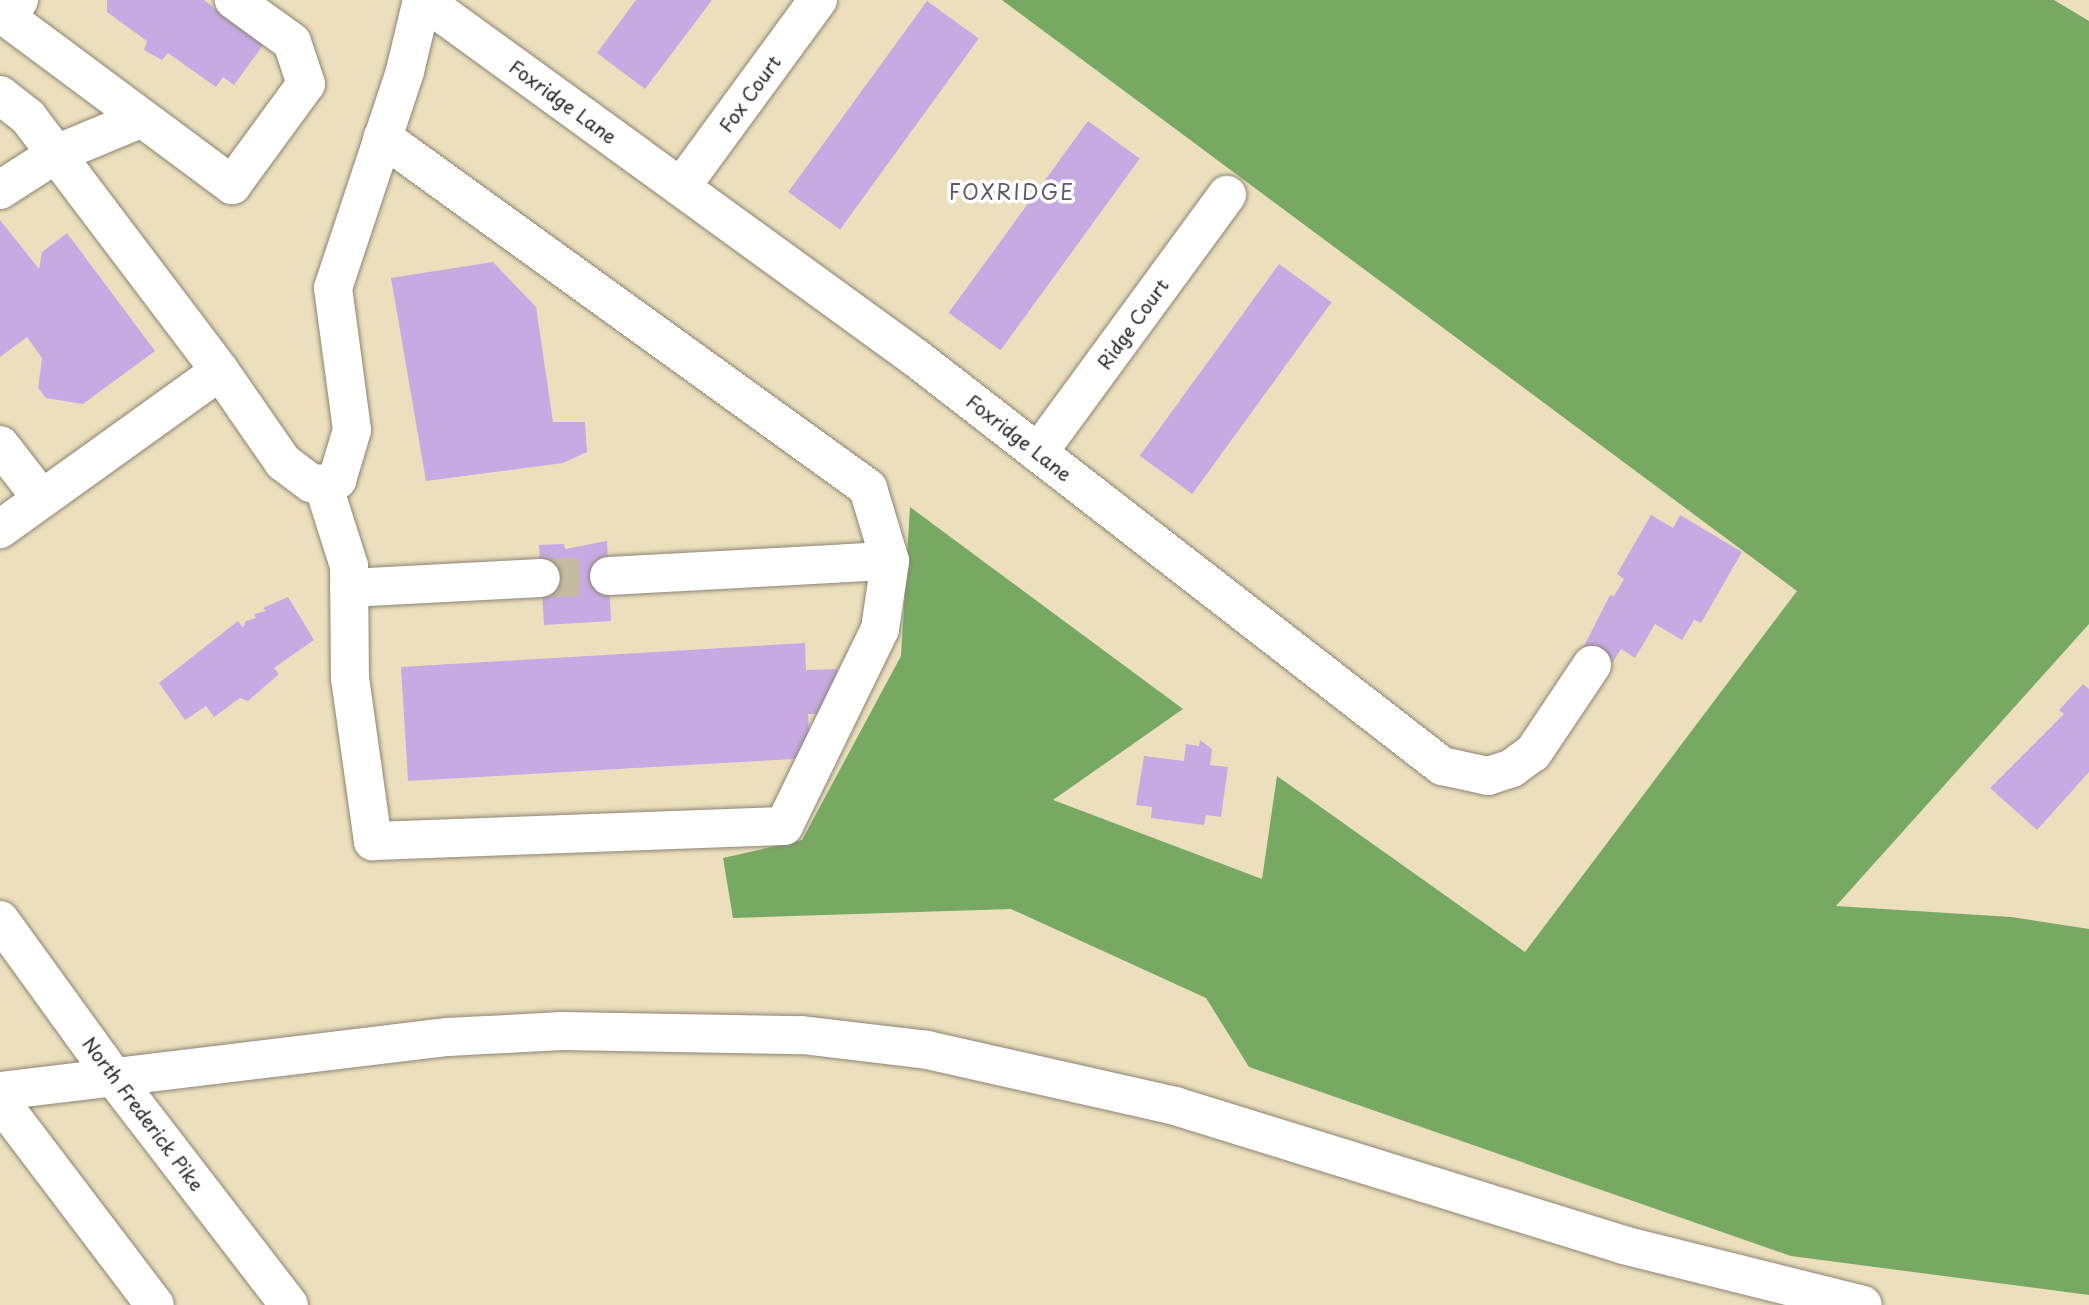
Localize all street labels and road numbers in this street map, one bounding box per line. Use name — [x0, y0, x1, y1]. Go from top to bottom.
street label: Fox Court — [714, 51, 786, 137]
street label: Foxridge Lane — [505, 55, 621, 149]
street label: Ridge Court — [1092, 273, 1174, 375]
street label: Foxridge Lane — [962, 390, 1076, 486]
street label: North Frederick Pike — [78, 1033, 208, 1195]

